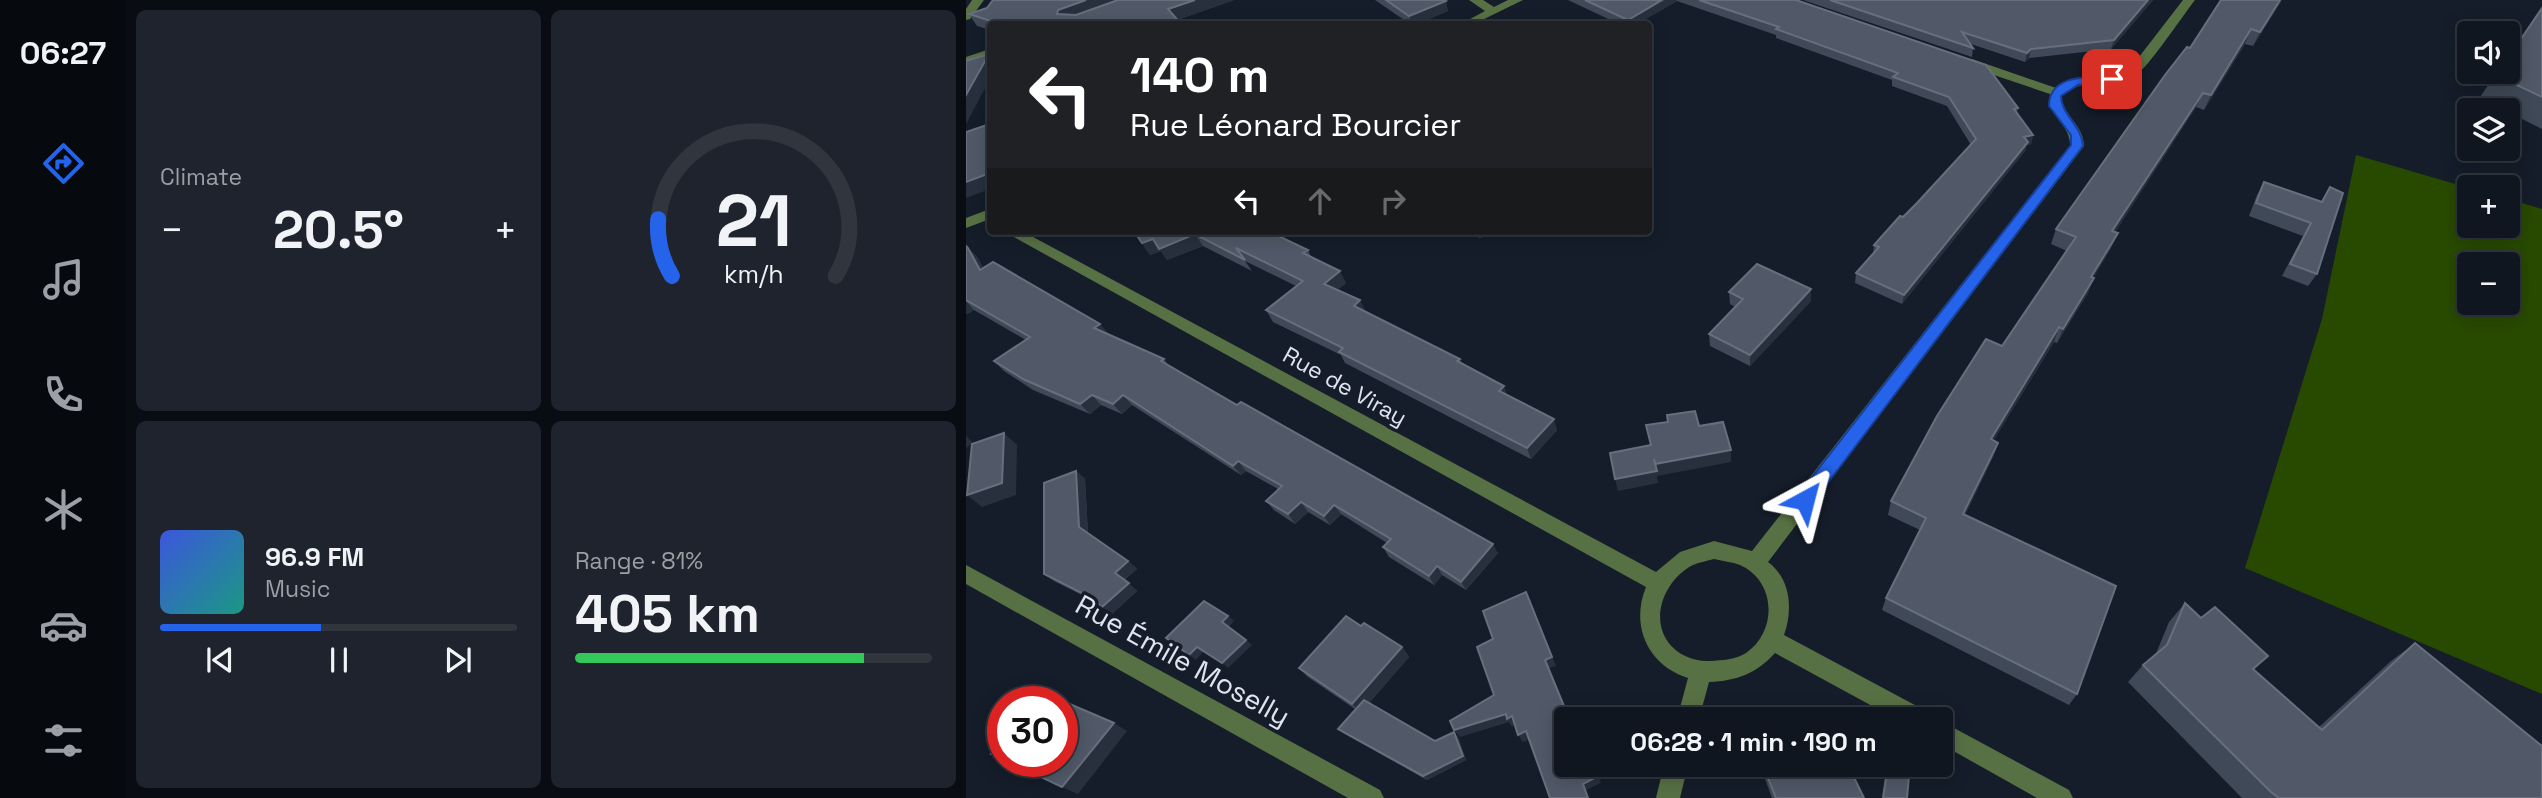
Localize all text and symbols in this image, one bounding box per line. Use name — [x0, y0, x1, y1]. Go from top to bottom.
map controls — [2457, 21, 2520, 315]
button: sound — [2457, 21, 2520, 84]
text: 06:27 — [20, 33, 106, 73]
text: 140 m — [1130, 44, 1269, 106]
icon: left — [1015, 49, 1106, 140]
pin — [2082, 49, 2142, 109]
icon: arrive — [2093, 60, 2131, 98]
button: layers — [2457, 98, 2520, 161]
text: Rue Léonard Bourcier — [1130, 105, 1461, 145]
icon: directions — [39, 139, 88, 188]
text: Climate — [160, 162, 242, 192]
text: 21 — [715, 175, 792, 268]
button: + — [2457, 175, 2520, 238]
icon: left — [1228, 182, 1266, 220]
icon: ahead — [1301, 182, 1339, 220]
icon: right — [1374, 182, 1412, 220]
text: 20.5° — [273, 197, 404, 263]
text: − — [160, 206, 184, 254]
text: + — [493, 206, 517, 254]
button: − — [2457, 252, 2520, 315]
icon: music — [39, 255, 88, 304]
text: km/h — [724, 258, 783, 290]
street label: Rue de Viray — [1278, 340, 1412, 432]
icon: phone — [39, 370, 88, 419]
position arrow — [1768, 463, 1842, 537]
icon: climate — [39, 485, 88, 534]
text: 96.9 FM — [265, 540, 364, 574]
text: Range · 81% — [575, 546, 703, 576]
text: Music — [265, 574, 330, 604]
text: 405 km — [575, 581, 760, 647]
street label: Rue Émile Moselly — [1069, 586, 1297, 734]
icon: car — [39, 601, 88, 650]
icon: previous — [201, 641, 239, 679]
icon: pause — [320, 641, 358, 679]
icon: next — [439, 641, 477, 679]
speed limit sign: 30 — [987, 686, 1078, 777]
icon: filters — [39, 716, 88, 765]
text: 06:28 · 1 min · 190 m — [1630, 725, 1877, 759]

